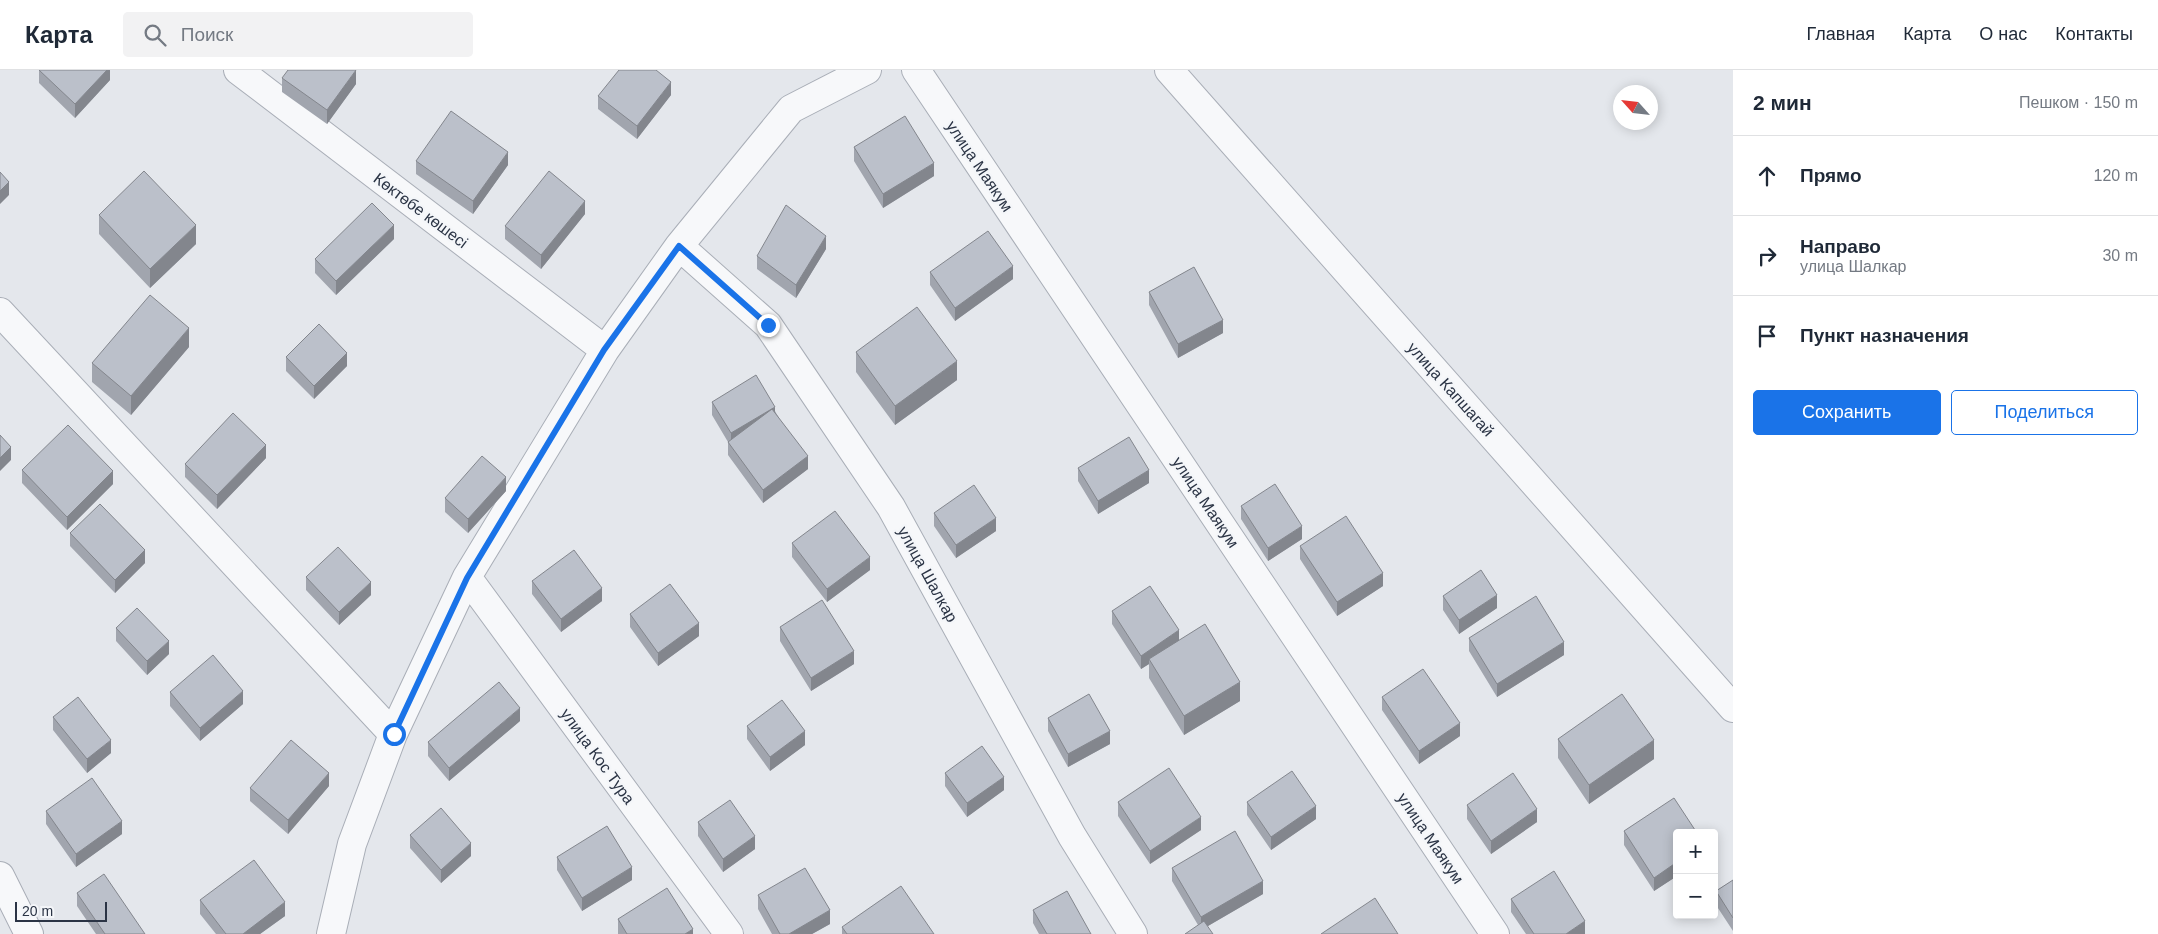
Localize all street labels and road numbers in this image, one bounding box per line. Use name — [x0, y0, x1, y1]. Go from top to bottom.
street label: улица Маякум — [943, 118, 1016, 215]
street label: Көктөбе көшесі — [370, 170, 471, 251]
street label: улица Капшагай — [1404, 339, 1497, 440]
street label: улица Маякум — [1169, 454, 1242, 551]
street label: улица Шалкар — [894, 524, 961, 625]
street label: улица Кос Тура — [557, 705, 638, 807]
street label: улица Маякум — [1394, 790, 1467, 887]

